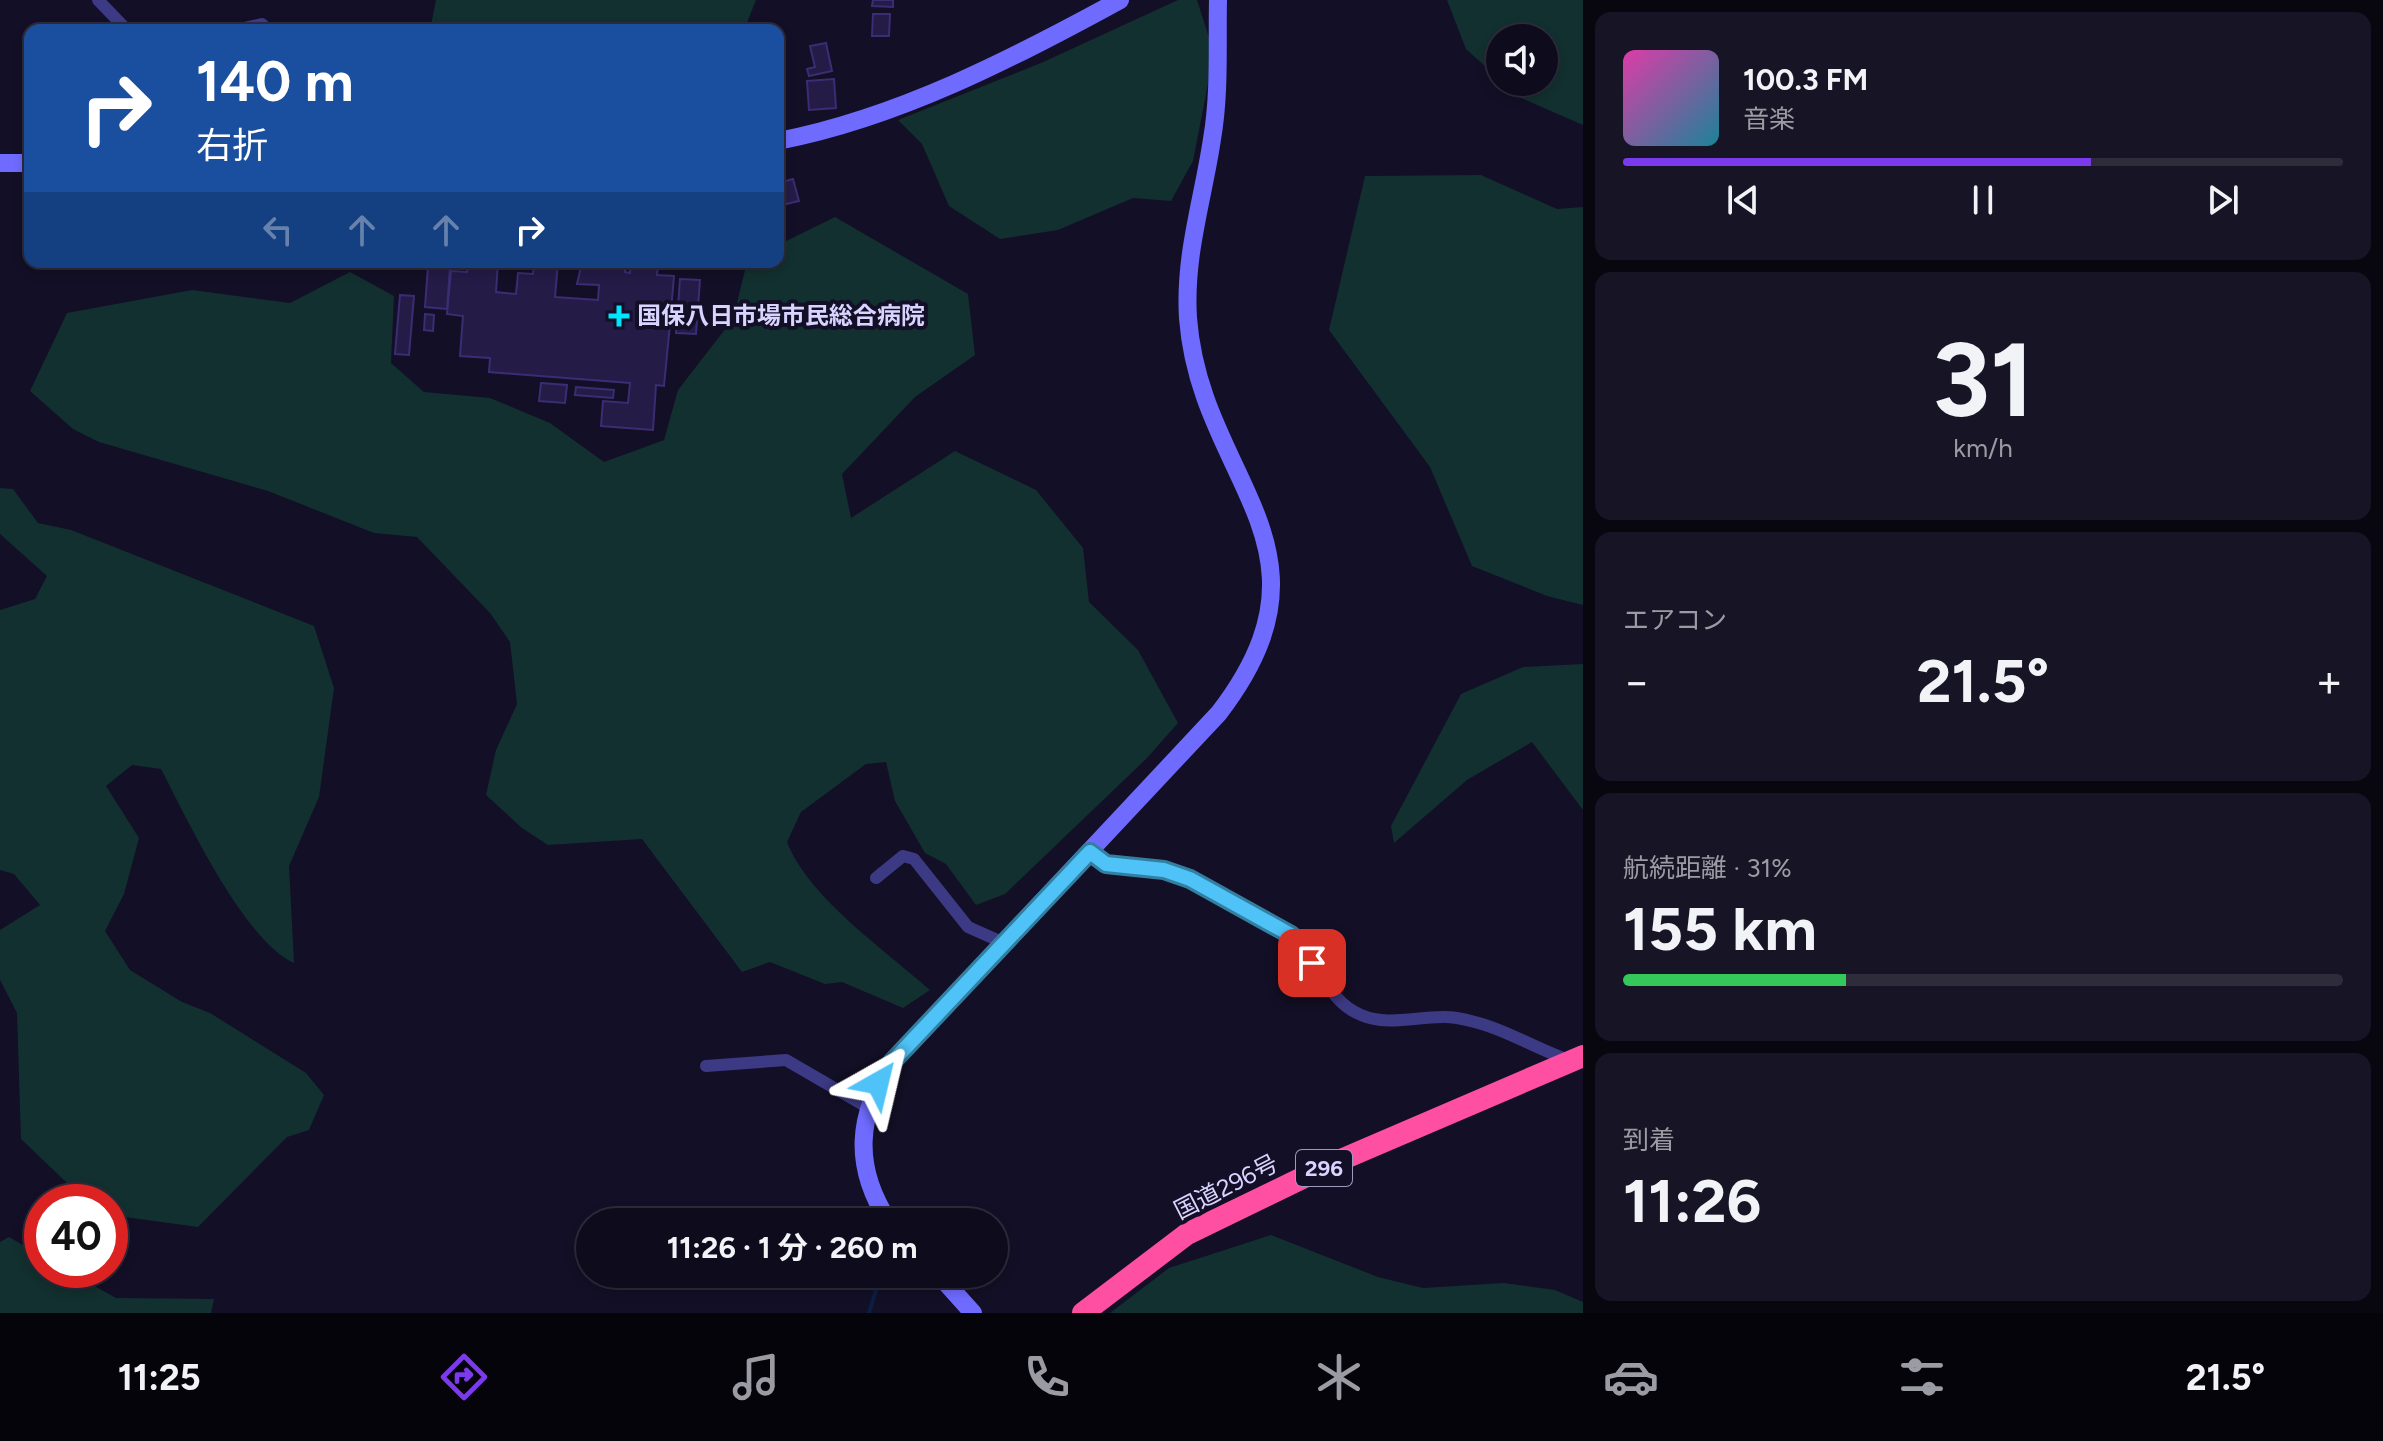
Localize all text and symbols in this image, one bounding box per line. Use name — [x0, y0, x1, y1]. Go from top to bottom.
map controls — [1486, 24, 1558, 96]
button: sound — [1486, 24, 1558, 96]
text: 140 m — [196, 48, 354, 115]
icon: right — [64, 56, 168, 160]
text: 100.3 FM — [1743, 61, 1868, 98]
text: 音楽 — [1743, 103, 1795, 135]
text: 右折 — [196, 124, 268, 167]
icon: previous — [1721, 178, 1765, 222]
icon: pause — [1961, 178, 2005, 222]
icon: next — [2201, 178, 2245, 222]
icon: left — [256, 208, 300, 252]
icon: ahead — [340, 208, 384, 252]
icon: ahead — [424, 208, 468, 252]
icon: right — [508, 208, 552, 252]
place label: 国保八日市場市民総合病院 — [637, 301, 925, 330]
marker: 国保八日市場市民総合病院 — [608, 305, 630, 327]
text: 31 — [1932, 317, 2034, 442]
text: km/h — [1953, 432, 2013, 464]
text: エアコン — [1623, 604, 1727, 636]
text: 21.5° — [1917, 645, 2049, 717]
text: − — [1623, 655, 1650, 708]
text: + — [2316, 655, 2343, 708]
text: 航続距離 · 31% — [1623, 852, 1792, 884]
text: 155 km — [1623, 893, 1817, 965]
pin — [1278, 929, 1346, 997]
icon: arrive — [1290, 941, 1334, 985]
position arrow — [836, 1041, 920, 1125]
text: 到着 — [1623, 1124, 1675, 1156]
street label: 国道296号 — [1169, 1148, 1283, 1225]
road number: 296 — [1296, 1150, 1352, 1186]
text: 11:26 — [1623, 1165, 1761, 1237]
speed limit sign: 40 — [24, 1184, 128, 1288]
text: 11:26 · 1 分 · 260 m — [667, 1229, 917, 1266]
icon: directions — [436, 1349, 492, 1405]
icon: music — [728, 1349, 784, 1405]
icon: phone — [1019, 1349, 1075, 1405]
icon: climate — [1311, 1349, 1367, 1405]
icon: car — [1603, 1349, 1659, 1405]
icon: filters — [1894, 1349, 1950, 1405]
text: 11:25 — [118, 1356, 201, 1399]
text: 21.5° — [2186, 1356, 2265, 1399]

